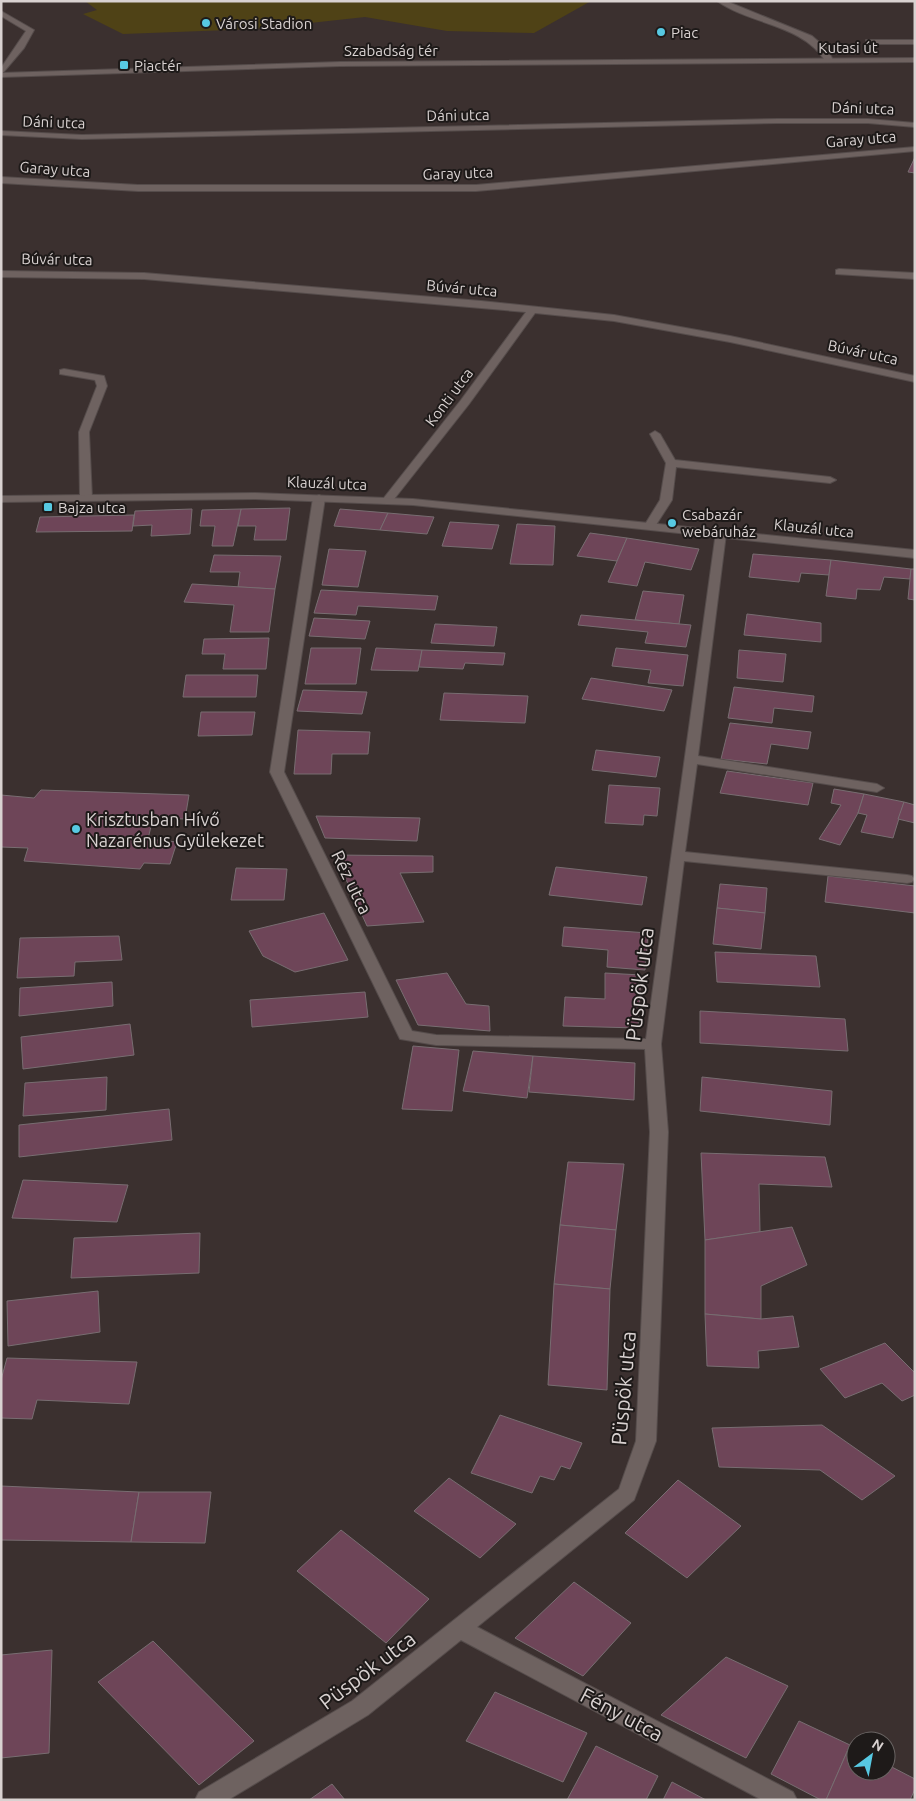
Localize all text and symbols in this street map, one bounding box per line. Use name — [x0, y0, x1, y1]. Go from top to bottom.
place label: Városi Stadion — [216, 15, 312, 32]
marker: Városi Stadion — [200, 17, 212, 29]
place label: Piac — [671, 24, 698, 41]
marker: Piac — [655, 26, 667, 38]
street label: Kutasi út — [818, 39, 878, 56]
street label: Szabadság tér — [344, 42, 438, 59]
place label: Piactér — [134, 57, 181, 74]
marker: Piactér — [118, 59, 130, 71]
street label: Dáni utca — [831, 98, 895, 118]
street label: Dáni utca — [426, 106, 490, 124]
street label: Dáni utca — [22, 112, 86, 132]
street label: Garay utca — [825, 127, 897, 151]
street label: Garay utca — [19, 158, 91, 180]
street label: Garay utca — [422, 163, 494, 183]
street label: Búvár utca — [21, 250, 93, 268]
street label: Búvár utca — [426, 276, 498, 300]
street label: Búvár utca — [826, 336, 900, 368]
street label: Konti utca — [422, 365, 476, 429]
street label: Klauzál utca — [287, 473, 367, 493]
place label: Bajza utca — [58, 499, 126, 516]
marker: Bajza utca — [42, 501, 54, 513]
place label: Csabazár webáruház — [682, 506, 756, 540]
street label: Klauzál utca — [773, 515, 855, 541]
marker: Csabazár webáruház — [666, 517, 678, 529]
place label: Krisztusban Hívő Nazarénus Gyülekezet — [86, 809, 264, 850]
marker: Krisztusban Hívő Nazarénus Gyülekezet — [70, 823, 82, 835]
street label: Réz utca — [328, 847, 376, 917]
street label: Püspök utca — [620, 926, 658, 1042]
street label: Püspök utca — [606, 1330, 640, 1446]
street label: Püspök utca — [314, 1626, 420, 1714]
street label: Fény utca — [577, 1682, 667, 1746]
north arrow — [846, 1731, 896, 1781]
text: N — [869, 1735, 887, 1755]

